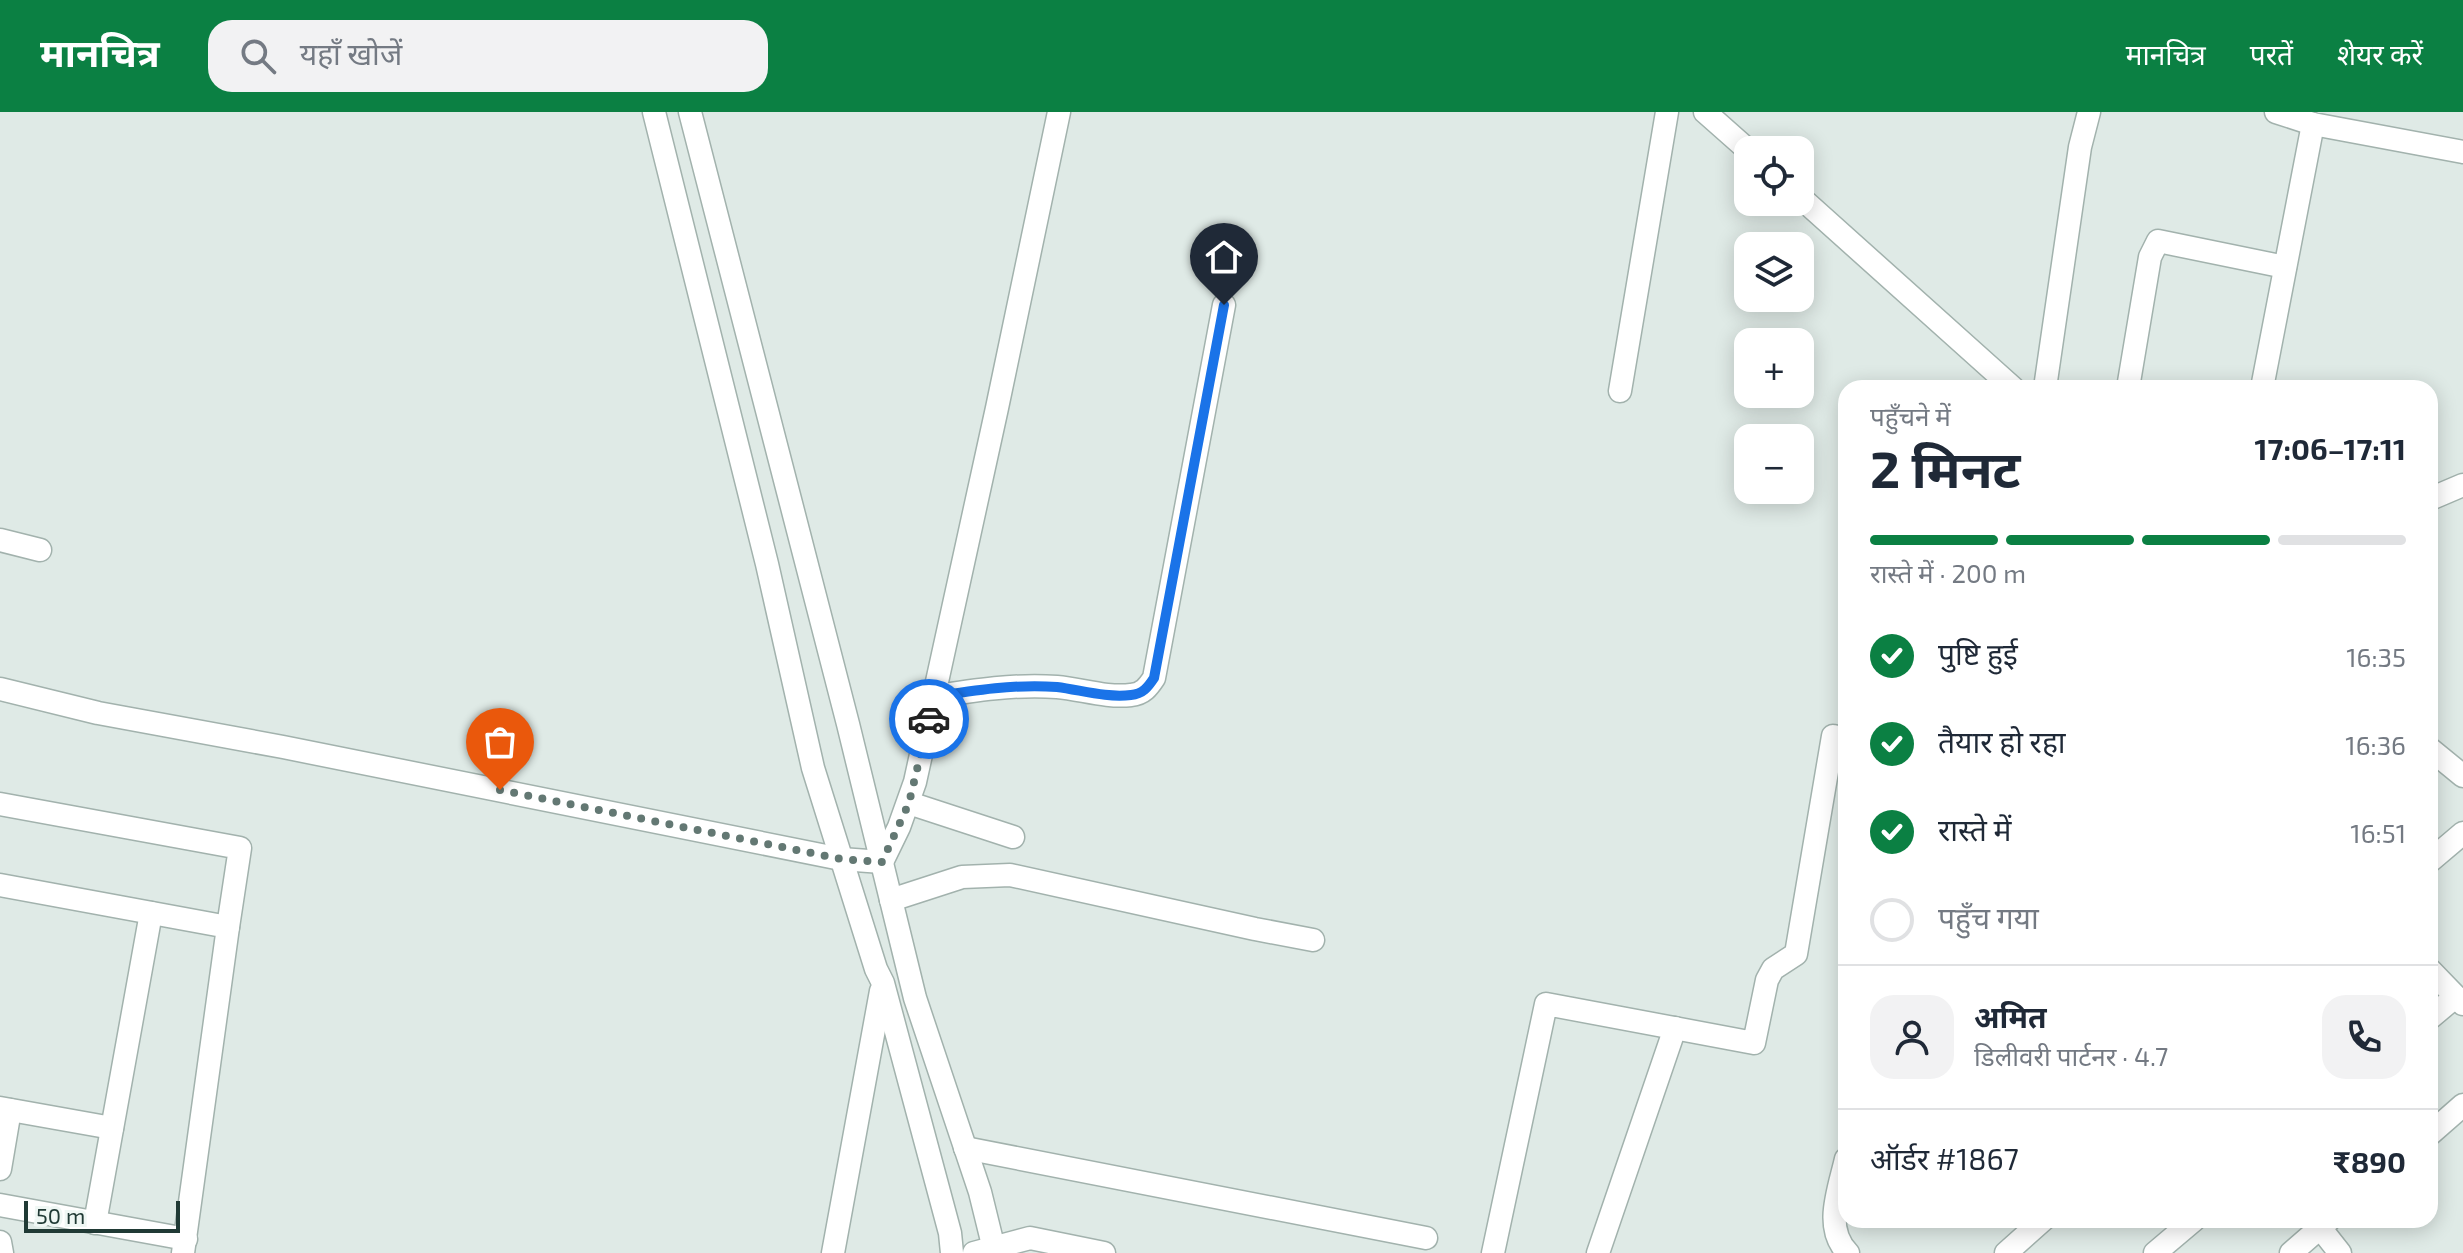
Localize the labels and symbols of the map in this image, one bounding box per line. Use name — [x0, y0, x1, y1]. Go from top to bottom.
pin — [1190, 223, 1258, 305]
courier — [889, 679, 969, 759]
pin — [466, 708, 534, 790]
scale bar — [24, 1197, 180, 1233]

